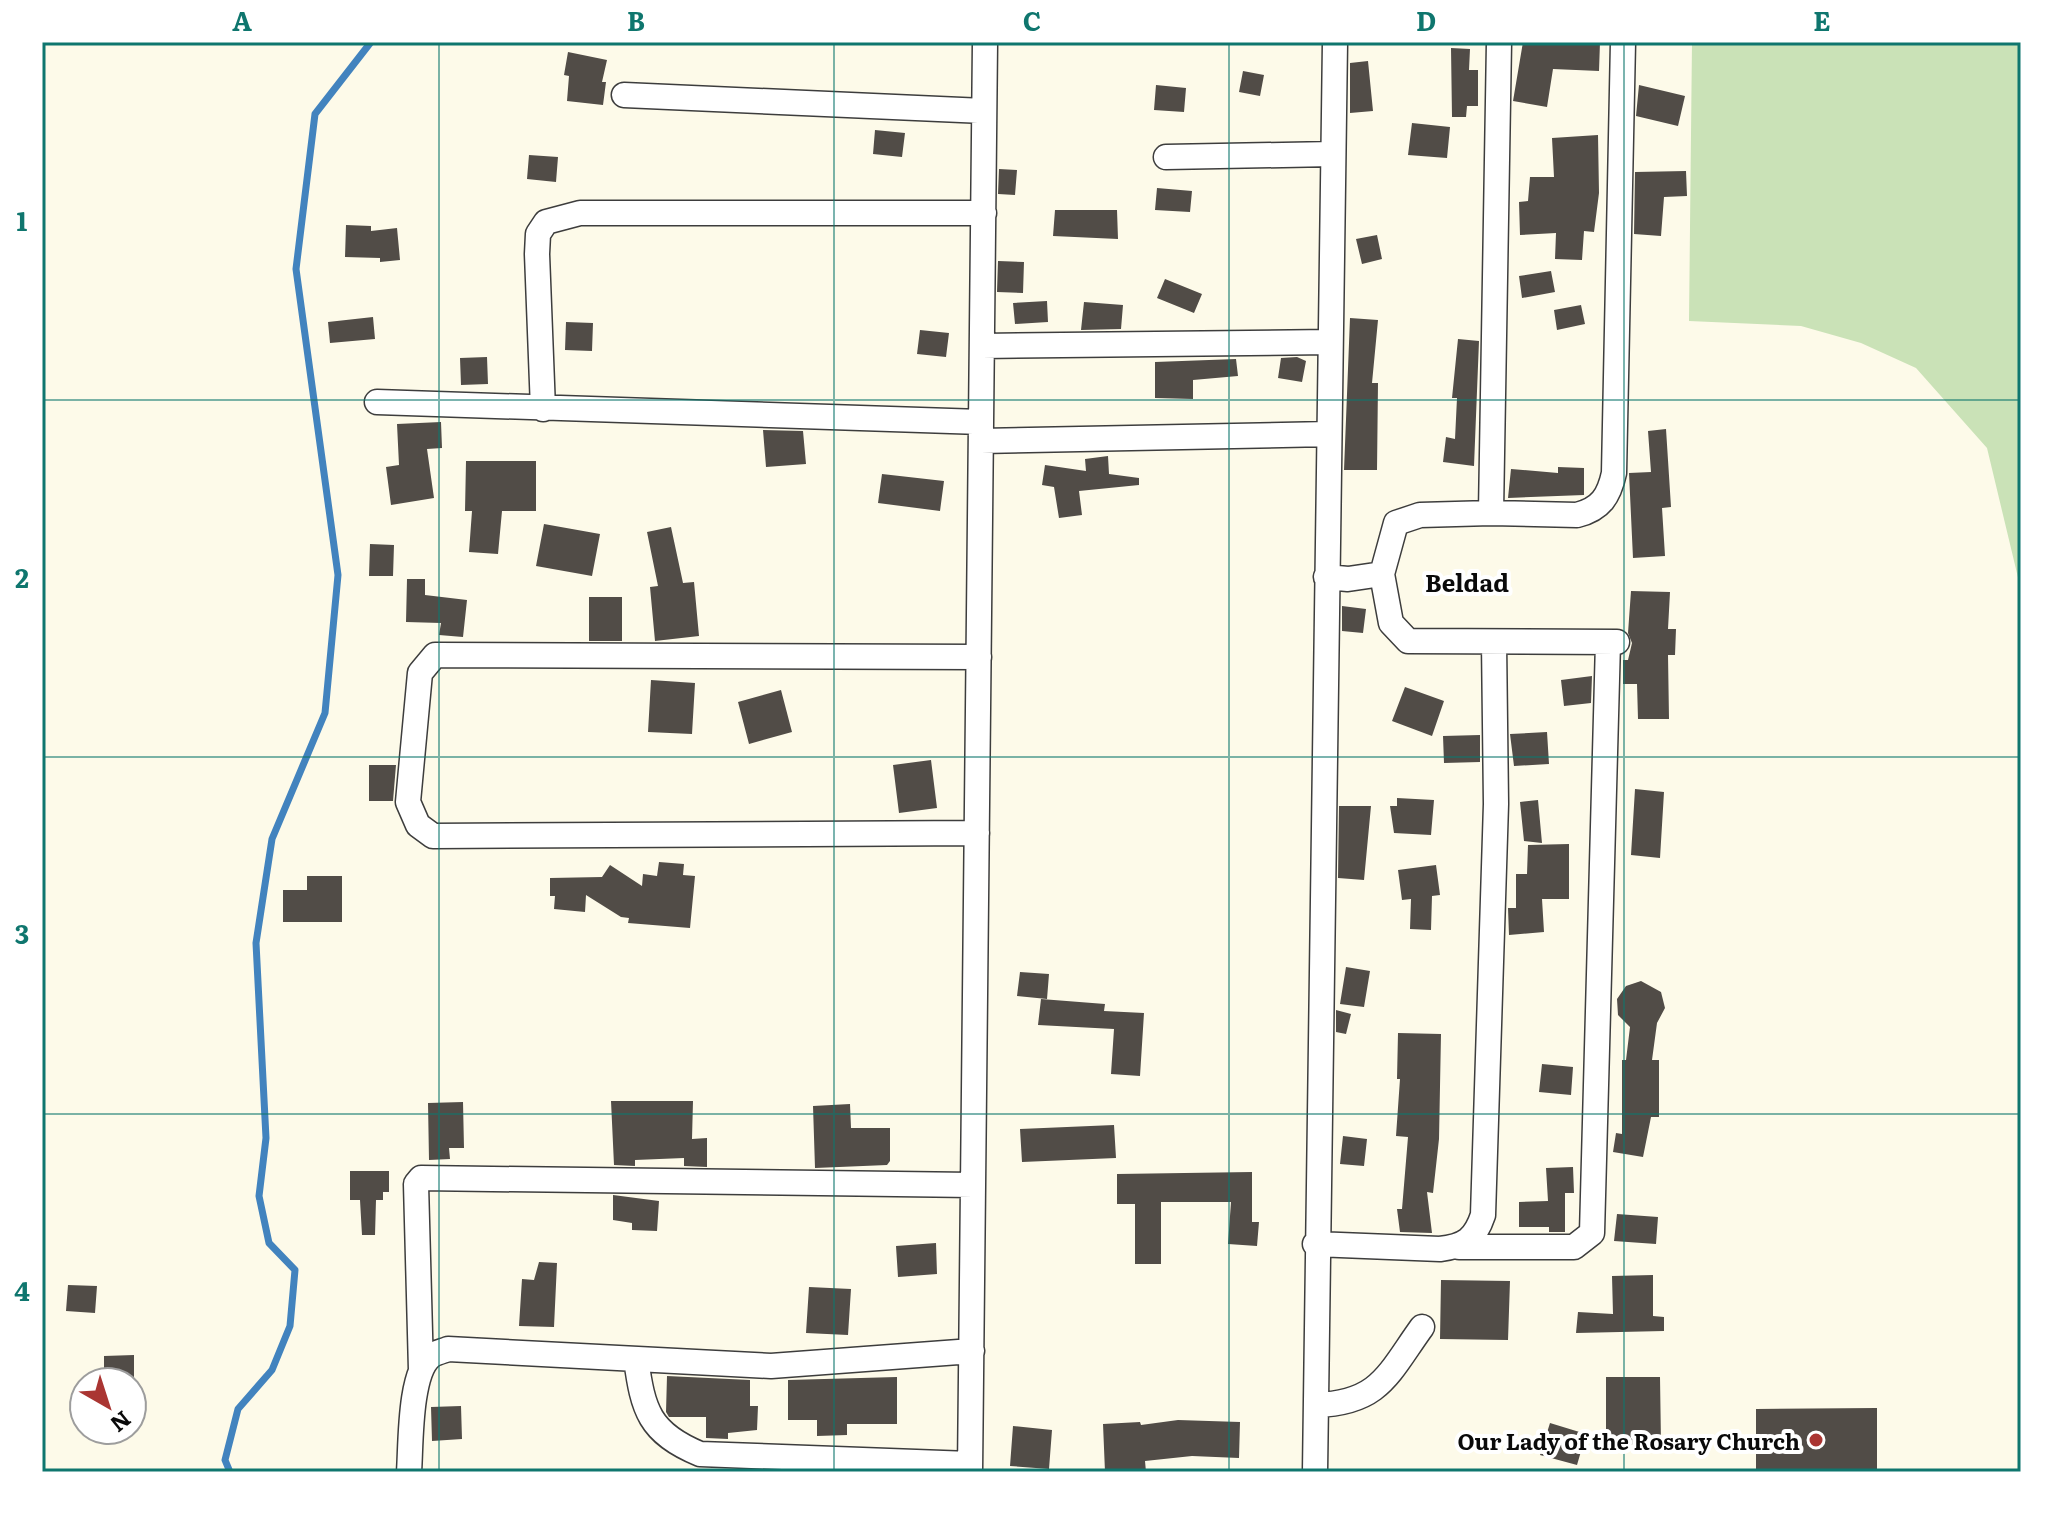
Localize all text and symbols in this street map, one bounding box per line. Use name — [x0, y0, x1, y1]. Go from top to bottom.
text: A — [232, 0, 252, 39]
text: B — [627, 0, 645, 39]
text: C — [1023, 0, 1041, 39]
text: D — [1416, 0, 1436, 39]
text: E — [1813, 0, 1831, 39]
text: 1 — [17, 200, 28, 239]
text: 2 — [15, 557, 29, 596]
district label: Beldad — [1425, 564, 1509, 599]
text: 3 — [15, 913, 29, 952]
text: 4 — [14, 1270, 30, 1309]
north arrow — [68, 1366, 148, 1446]
text: N — [104, 1404, 139, 1441]
place label: Our Lady of the Rosary Church — [1458, 1424, 1800, 1457]
marker: Our Lady of the Rosary Church — [1807, 1431, 1825, 1449]

